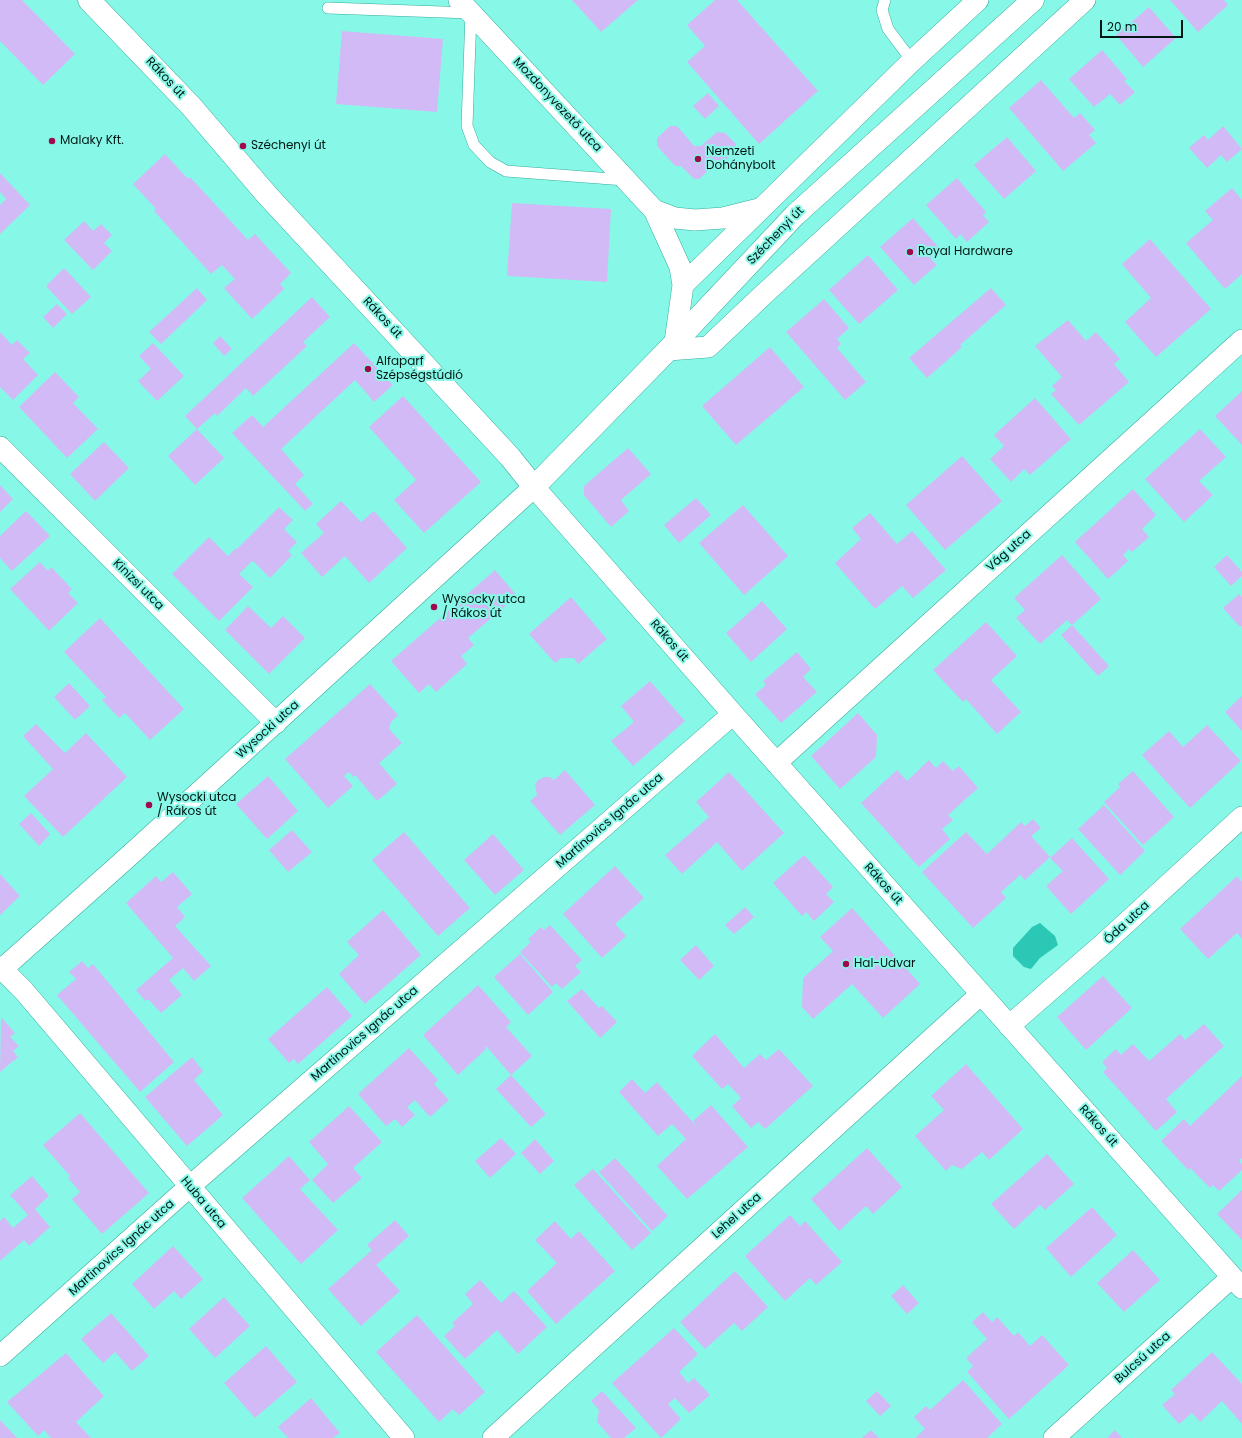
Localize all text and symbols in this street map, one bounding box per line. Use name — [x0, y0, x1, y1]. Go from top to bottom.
scale bar — [1102, 12, 1185, 38]
text: 20 m — [1107, 18, 1137, 35]
street label: Rákos út — [142, 55, 188, 101]
street label: Mozdonyvezető utca — [510, 55, 604, 155]
place label: Malaky Kft. — [60, 134, 124, 148]
marker: Malaky Kft. — [47, 136, 57, 146]
place label: Széchenyi út — [251, 139, 326, 153]
marker: Széchenyi út — [238, 141, 248, 151]
place label: Nemzeti Dohánybolt — [706, 145, 776, 173]
marker: Nemzeti Dohánybolt — [693, 154, 703, 164]
street label: Széchenyi út — [745, 204, 807, 268]
place label: Royal Hardware — [918, 245, 1013, 259]
marker: Royal Hardware — [905, 247, 915, 257]
street label: Rákos út — [359, 295, 405, 341]
place label: Alfaparf Szépségstúdió — [376, 355, 463, 383]
marker: Alfaparf Szépségstúdió — [363, 364, 373, 374]
street label: Vág utca — [984, 527, 1034, 575]
street label: Kinizsi utca — [110, 557, 166, 613]
place label: Wysocky utca / Rákos út — [442, 593, 525, 621]
marker: Wysocky utca / Rákos út — [429, 602, 439, 612]
street label: Rákos út — [647, 617, 691, 665]
street label: Wysocki utca — [234, 698, 302, 762]
street label: Martinovics Ignác utca — [554, 771, 666, 871]
place label: Wysocki utca / Rákos út — [157, 791, 236, 819]
marker: Wysocki utca / Rákos út — [144, 800, 154, 810]
street label: Rákos út — [861, 860, 905, 908]
street label: Óda utca — [1102, 899, 1152, 947]
place label: Hal-Udvar — [854, 957, 916, 971]
marker: Hal-Udvar — [841, 959, 851, 969]
street label: Martinovics Ignác utca — [309, 984, 421, 1084]
street label: Rákos út — [1076, 1102, 1120, 1150]
street label: Huba utca — [177, 1174, 229, 1232]
street label: Lehel utca — [709, 1190, 765, 1242]
street label: Martinovics Ignác utca — [66, 1197, 178, 1299]
street label: Bulcsú utca — [1112, 1329, 1174, 1387]

